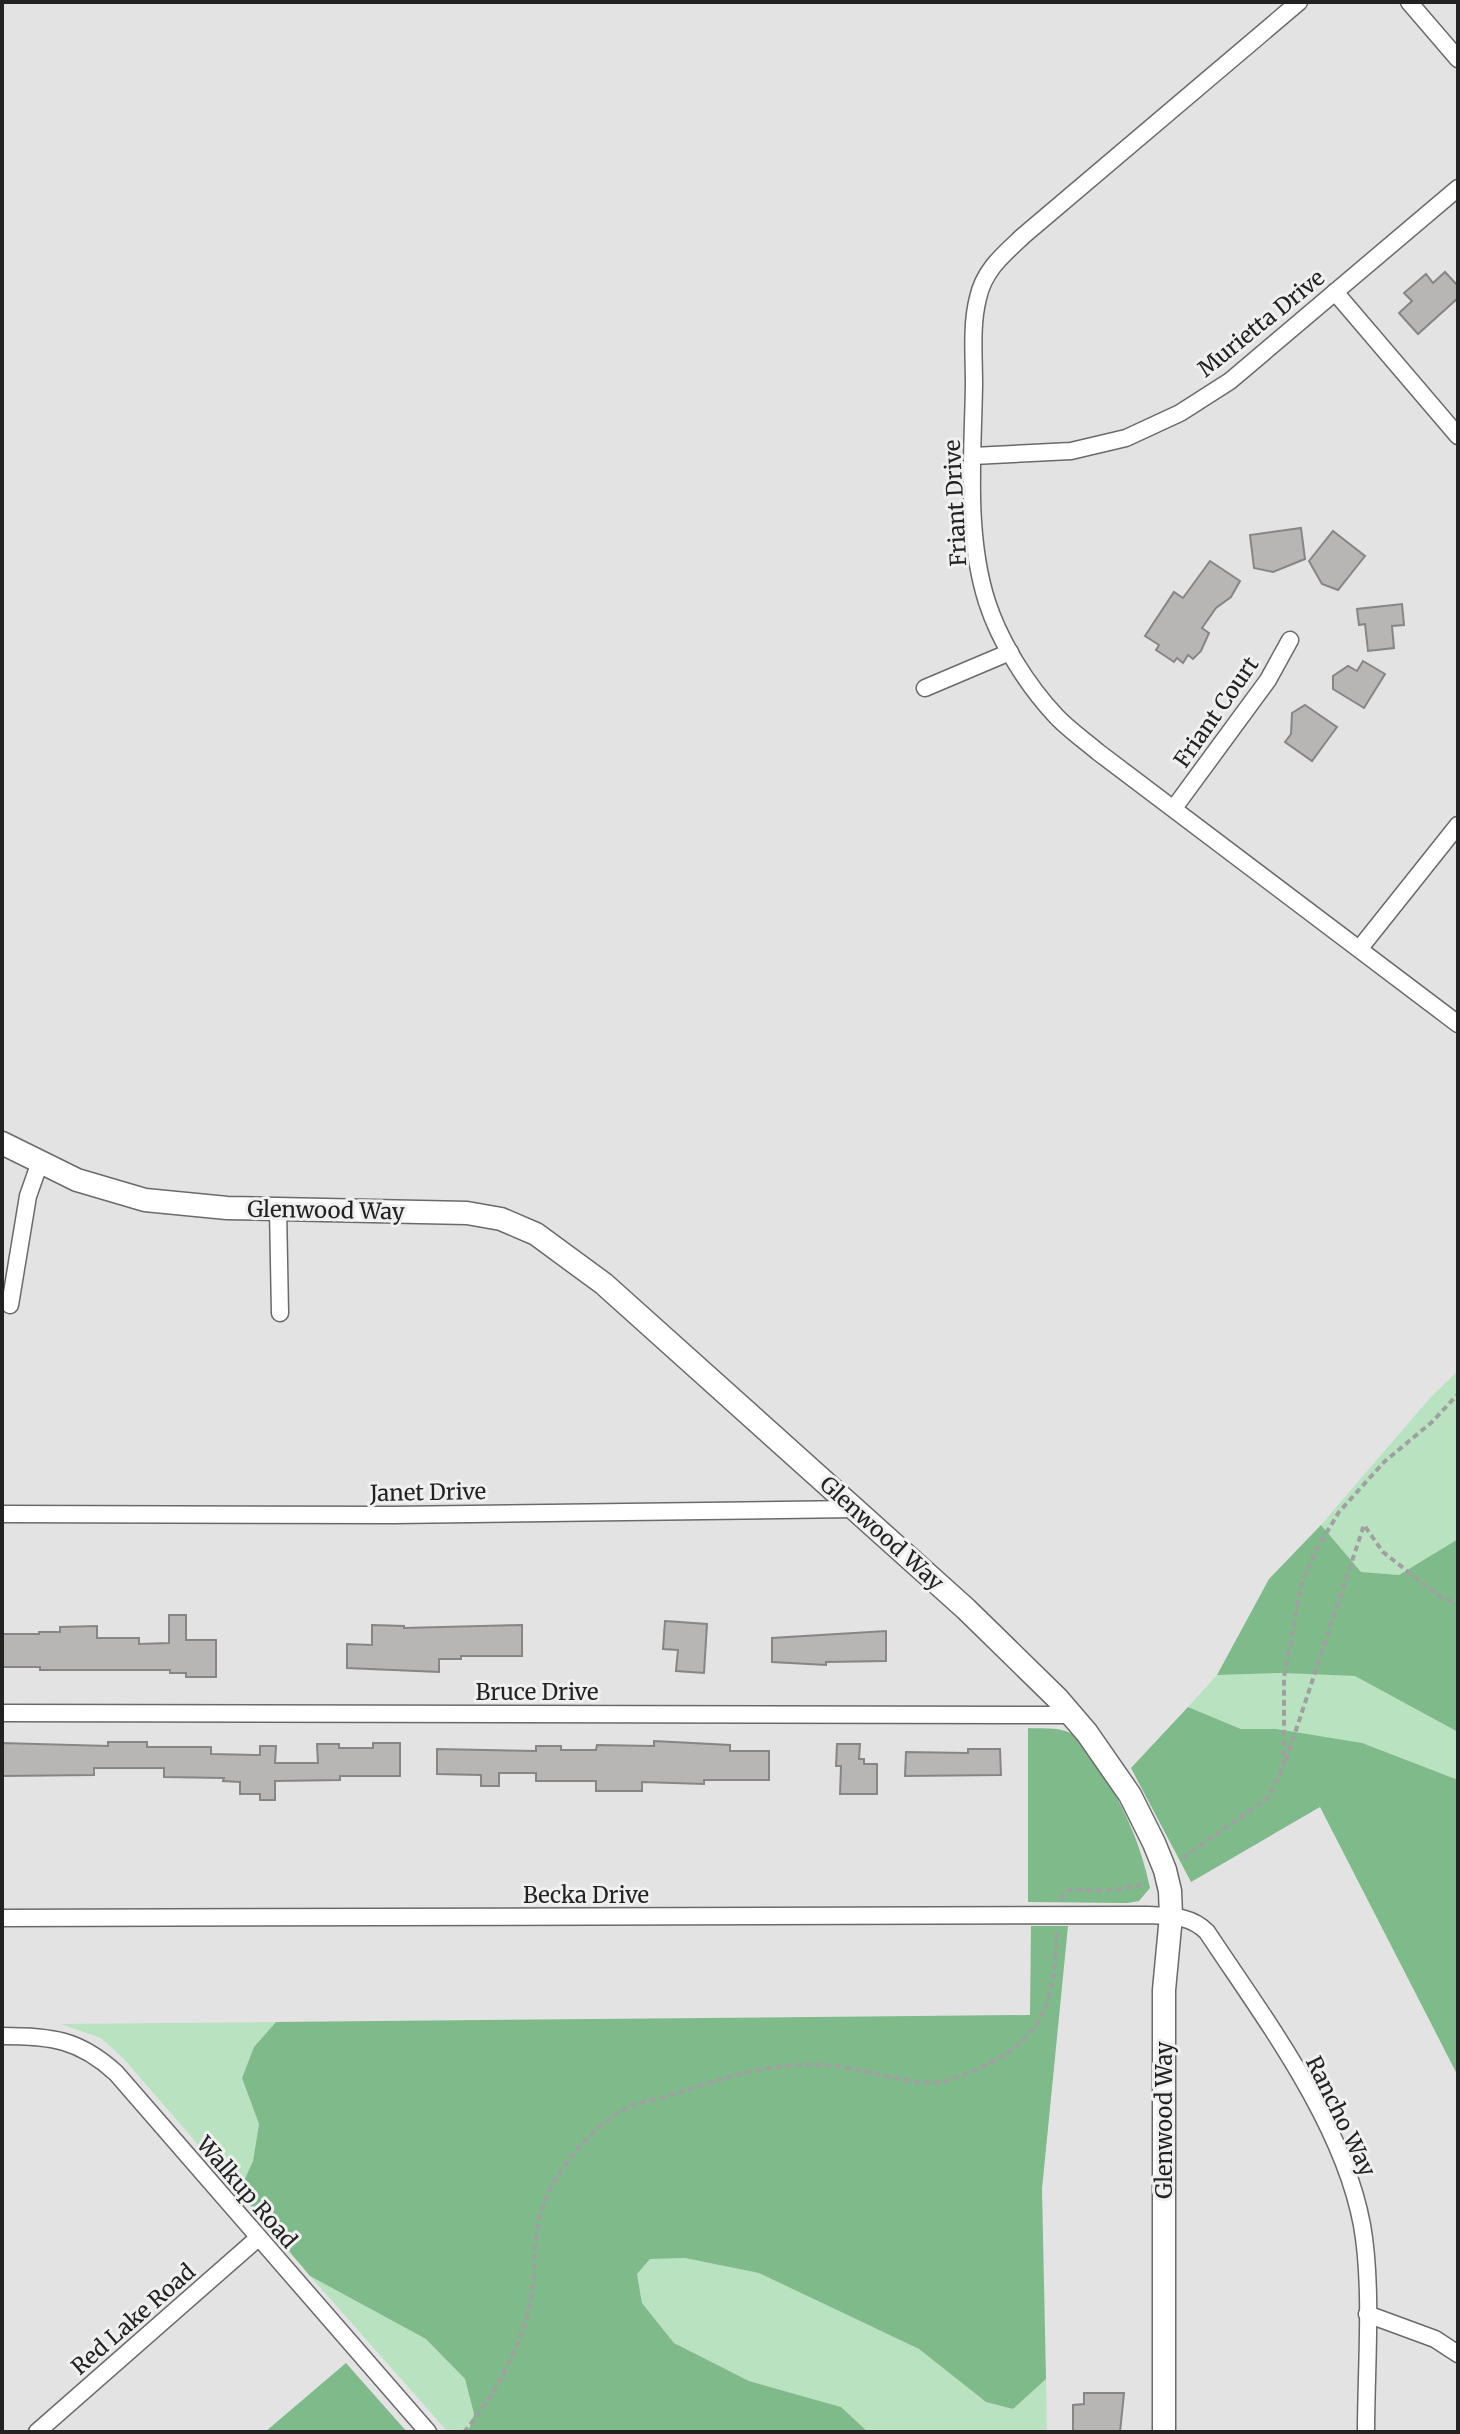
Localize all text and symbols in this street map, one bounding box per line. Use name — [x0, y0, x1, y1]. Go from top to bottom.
street label: Murietta Drive — [1192, 263, 1330, 383]
street label: Friant Drive — [938, 439, 972, 567]
street label: Friant Court — [1168, 651, 1265, 773]
street label: Glenwood Way — [247, 1195, 405, 1225]
street label: Glenwood Way — [814, 1470, 950, 1596]
street label: Janet Drive — [369, 1477, 486, 1507]
street label: Bruce Drive — [475, 1678, 599, 1706]
street label: Becka Drive — [523, 1881, 649, 1909]
street label: Glenwood Way — [1150, 2041, 1178, 2199]
street label: Rancho Way — [1300, 2051, 1382, 2181]
street label: Walkup Road — [190, 2129, 303, 2254]
street label: Red Lake Road — [65, 2258, 201, 2380]

